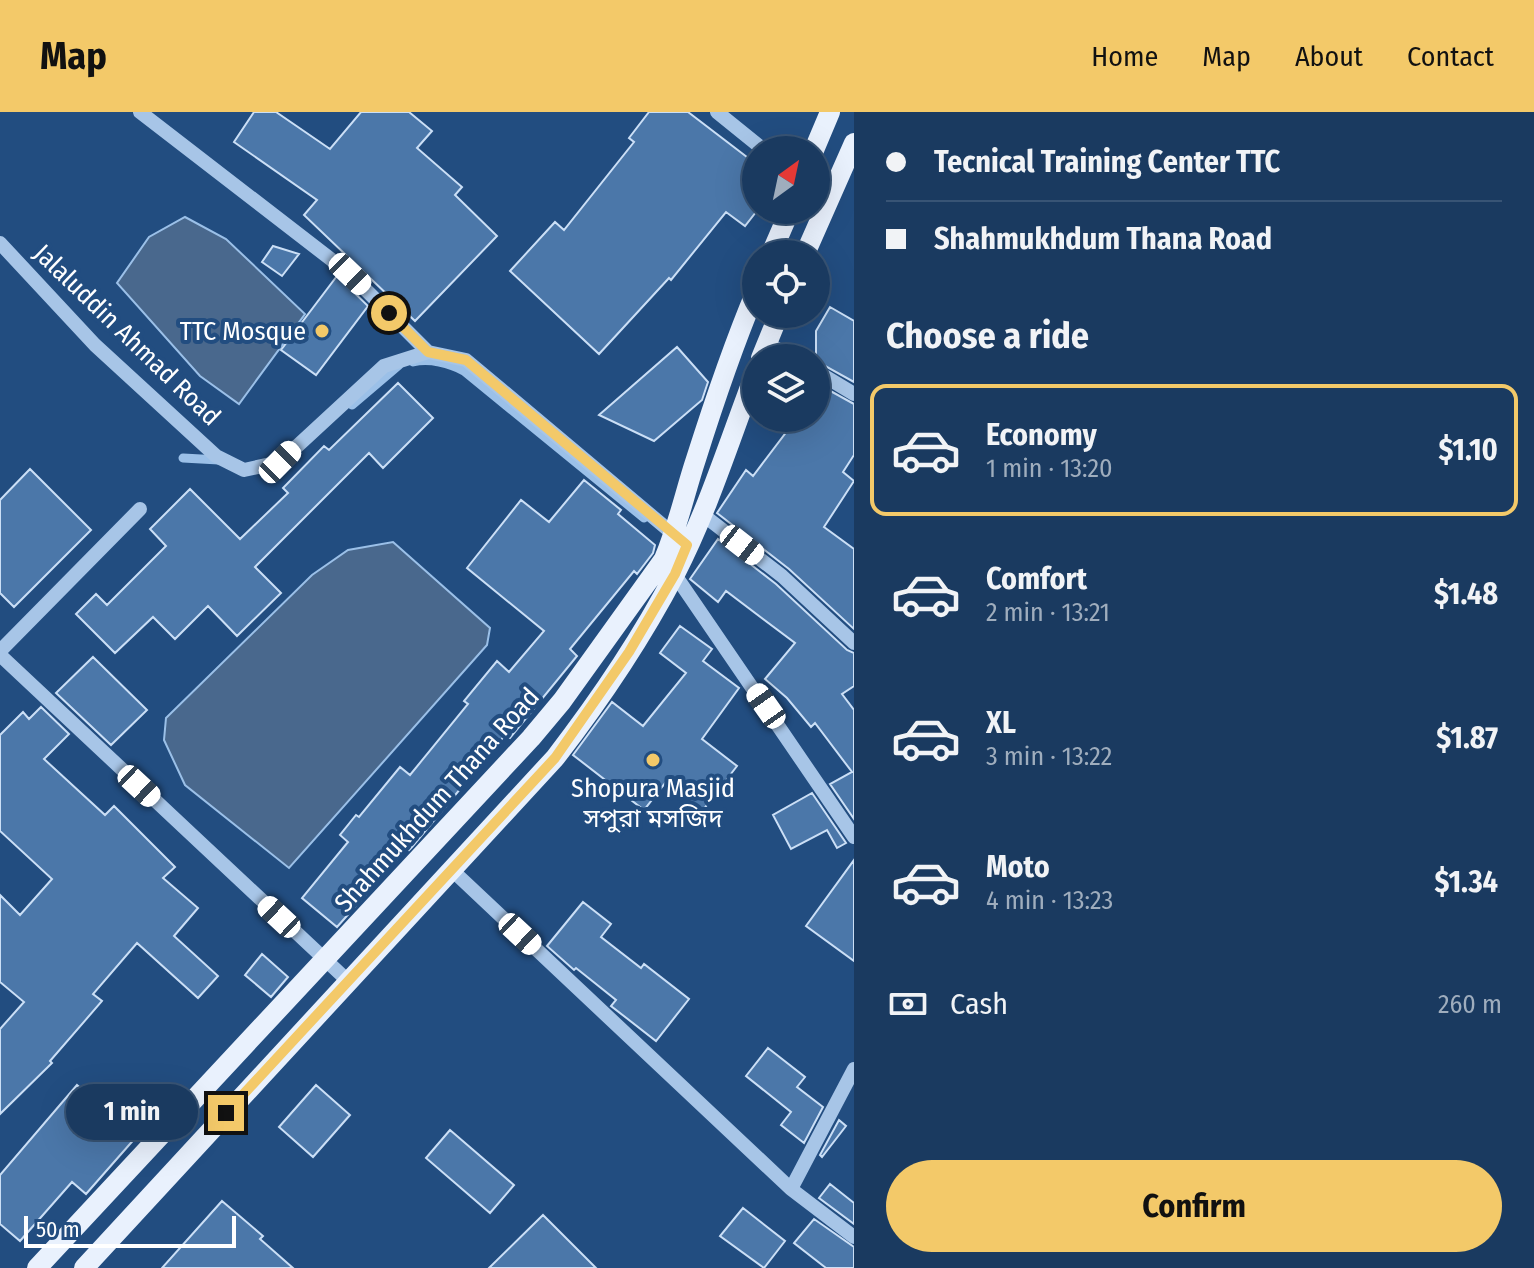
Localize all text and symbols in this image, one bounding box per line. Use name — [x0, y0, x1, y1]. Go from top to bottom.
text: Map — [40, 33, 107, 79]
text: Home — [1091, 40, 1158, 73]
text: Map — [1202, 40, 1251, 73]
text: About — [1295, 40, 1363, 73]
text: Contact — [1407, 40, 1494, 73]
north arrow — [742, 136, 830, 224]
map controls — [742, 136, 830, 432]
text: Tecnical Training Center TTC — [934, 144, 1280, 180]
text: Shahmukhdum Thana Road — [934, 221, 1272, 257]
street label: Jalaluddin Ahmad Road — [27, 238, 227, 432]
button: locate — [742, 240, 830, 328]
car — [324, 249, 376, 299]
route start — [371, 295, 407, 331]
text: Choose a ride — [886, 314, 1089, 358]
place label: TTC Mosque — [180, 316, 306, 347]
marker: TTC Mosque — [313, 322, 331, 340]
button: layers — [742, 344, 830, 432]
icon: car — [890, 414, 962, 486]
text: Economy — [986, 417, 1097, 453]
text: $1.10 — [1439, 432, 1498, 468]
car — [255, 437, 305, 487]
text: 1 min · 13:20 — [986, 453, 1113, 484]
car — [716, 521, 768, 569]
icon: car — [890, 558, 962, 630]
text: Comfort — [986, 561, 1087, 597]
text: $1.48 — [1434, 576, 1498, 612]
text: 2 min · 13:21 — [986, 597, 1110, 628]
car — [742, 679, 790, 733]
street label: Shahmukhdum Thana Road — [328, 681, 546, 919]
icon: car — [890, 702, 962, 774]
text: XL — [986, 705, 1016, 741]
text: $1.87 — [1436, 720, 1498, 756]
text: 3 min · 13:22 — [986, 741, 1112, 772]
marker: Shopura Masjid সপুরা মসজিদ — [644, 751, 662, 769]
car — [113, 761, 165, 811]
place label: Shopura Masjid সপুরা মসজিদ — [571, 773, 735, 834]
icon: car — [890, 846, 962, 918]
text: Moto — [986, 849, 1050, 885]
text: $1.34 — [1435, 864, 1498, 900]
text: 4 min · 13:23 — [986, 885, 1113, 916]
car — [253, 892, 305, 942]
car — [494, 909, 546, 959]
icon: cash — [886, 982, 930, 1026]
text: Cash — [950, 986, 1008, 1022]
text: 260 m — [1438, 989, 1502, 1020]
callout: 1 min — [66, 1085, 198, 1141]
route end — [208, 1095, 244, 1131]
text: 1 min — [104, 1096, 160, 1127]
button: Confirm — [886, 1160, 1502, 1252]
scale bar — [24, 1212, 236, 1248]
text: 50 m — [36, 1216, 80, 1243]

